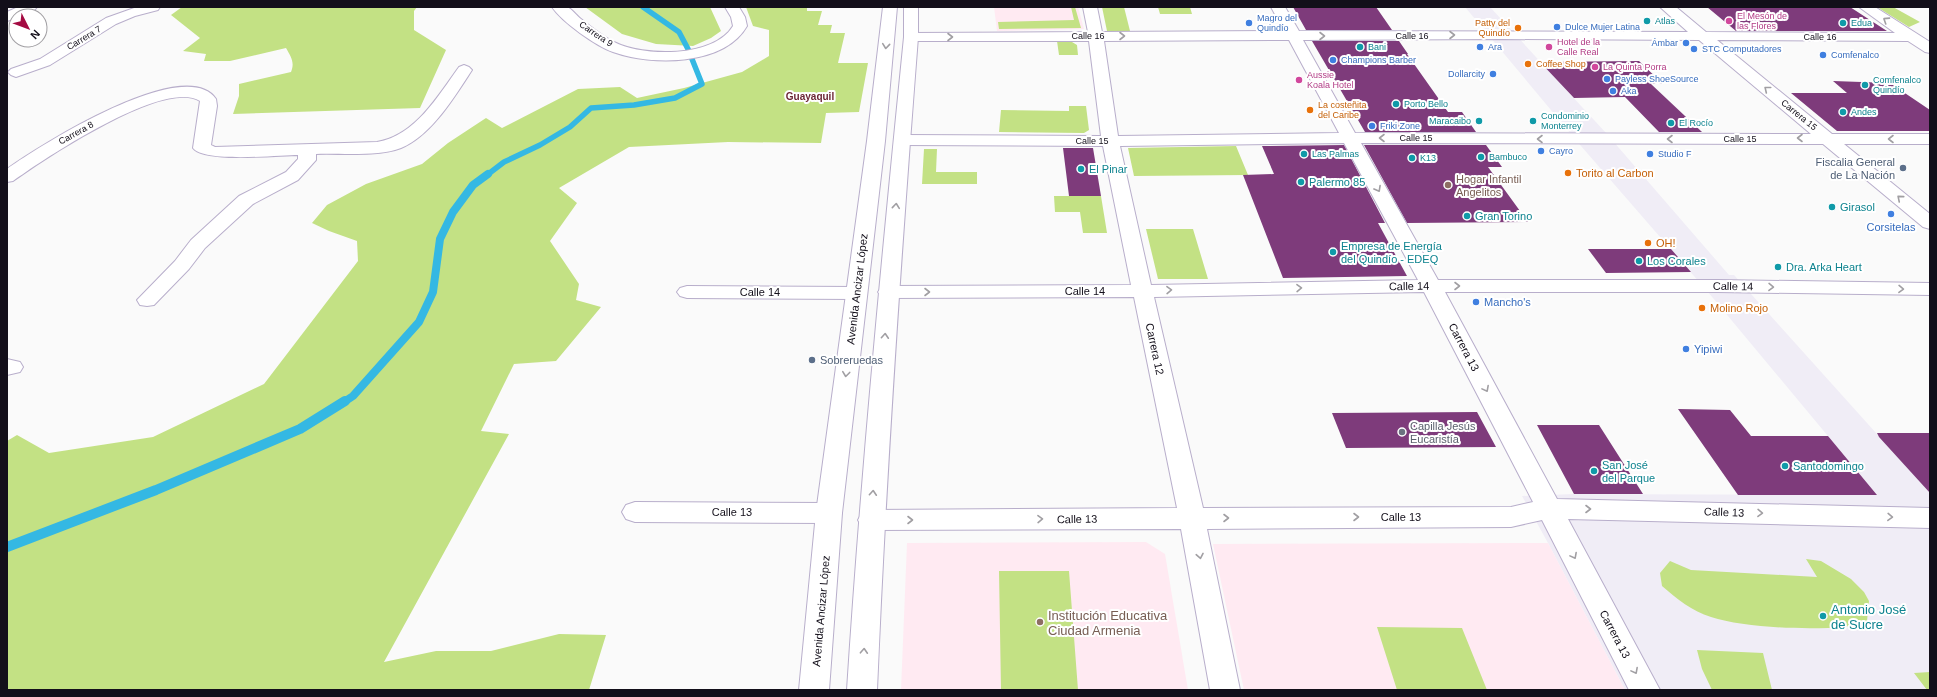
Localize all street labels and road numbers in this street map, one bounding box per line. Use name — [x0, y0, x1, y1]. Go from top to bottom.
street label: Carrera 9 — [577, 19, 615, 49]
street label: Carrera 7 — [65, 24, 103, 52]
street label: Calle 16 — [1071, 31, 1105, 41]
street label: Calle 16 — [1395, 31, 1429, 41]
street label: Calle 16 — [1803, 32, 1837, 42]
street label: Carrera 15 — [1779, 98, 1819, 132]
street label: Carrera 8 — [57, 119, 95, 147]
street label: Calle 15 — [1399, 133, 1433, 143]
street label: Calle 15 — [1723, 134, 1757, 144]
street label: Calle 15 — [1075, 136, 1109, 146]
street label: Avenida Ancizar López — [844, 233, 870, 345]
street label: Calle 14 — [1389, 280, 1429, 292]
street label: Calle 14 — [1713, 280, 1753, 292]
street label: Calle 14 — [1065, 285, 1105, 297]
street label: Calle 14 — [740, 286, 780, 298]
street label: Carrera 13 — [1446, 321, 1482, 373]
street label: Carrera 12 — [1144, 322, 1166, 376]
street label: Calle 13 — [1704, 505, 1744, 519]
street label: Calle 13 — [712, 506, 752, 518]
street label: Calle 13 — [1381, 511, 1421, 523]
street label: Calle 13 — [1057, 513, 1097, 525]
street label: Avenida Ancizar López — [810, 555, 832, 667]
street label: Carrera 13 — [1597, 608, 1633, 660]

